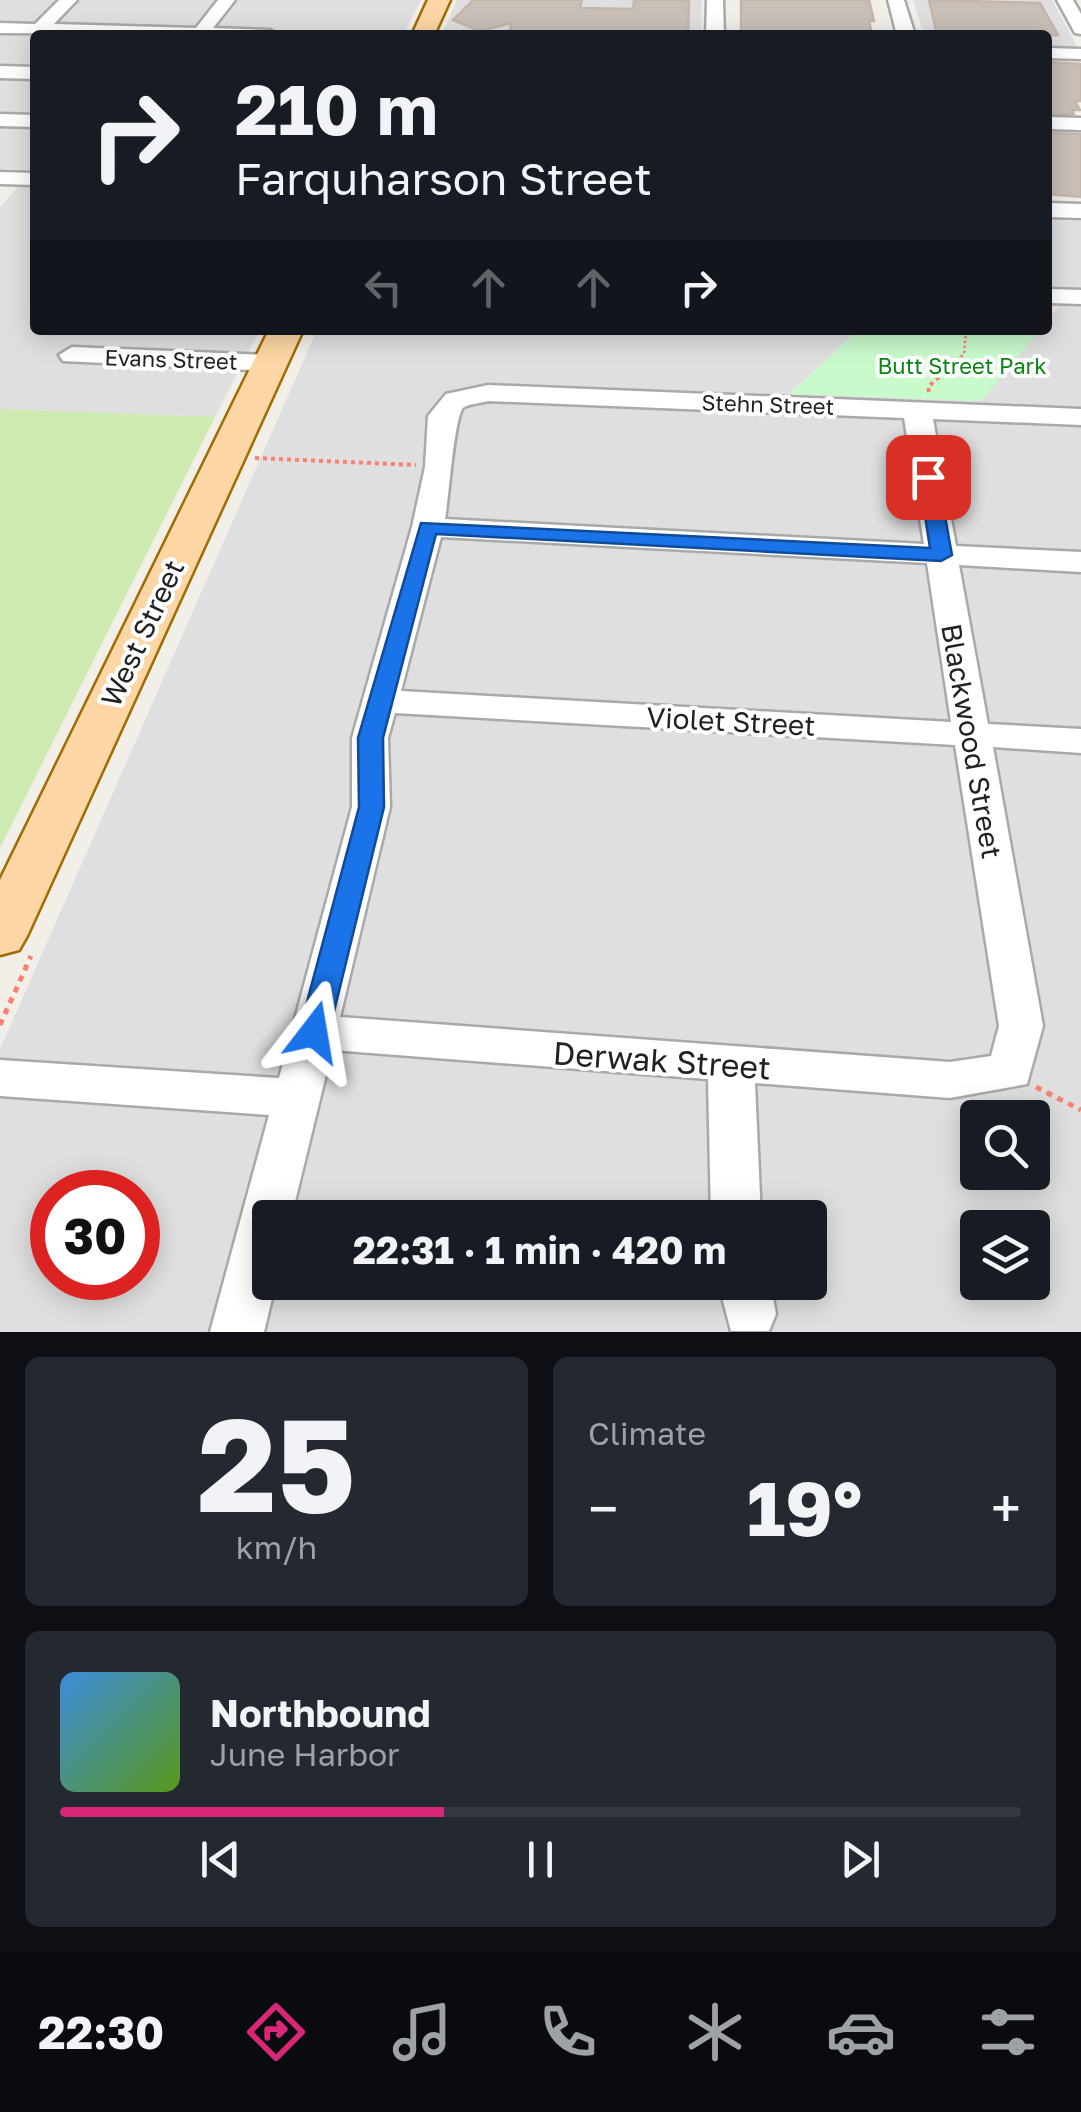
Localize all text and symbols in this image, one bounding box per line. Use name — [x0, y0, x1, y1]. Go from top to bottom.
text: 210 m — [235, 66, 438, 150]
icon: right — [70, 70, 200, 200]
text: Farquharson Street — [235, 151, 652, 205]
icon: left — [356, 260, 411, 315]
icon: ahead — [461, 260, 516, 315]
icon: ahead — [566, 260, 621, 315]
icon: right — [671, 260, 726, 315]
street label: Evans Street — [104, 343, 238, 375]
park label: Butt Street Park — [877, 352, 1047, 379]
street label: Stehn Street — [701, 388, 835, 420]
pin — [886, 435, 971, 520]
icon: arrive — [901, 450, 956, 505]
street label: West Street — [94, 554, 190, 712]
street label: Blackwood Street — [935, 621, 1009, 861]
street label: Violet Street — [646, 700, 816, 742]
position arrow — [262, 980, 366, 1084]
street label: Derwak Street — [552, 1033, 772, 1087]
map controls — [960, 1100, 1050, 1300]
button: search — [960, 1100, 1050, 1190]
speed limit sign: 30 — [30, 1170, 160, 1300]
button: layers — [960, 1210, 1050, 1300]
text: 22:31 · 1 min · 420 m — [353, 1227, 726, 1272]
text: 25 — [197, 1385, 356, 1541]
text: Climate — [588, 1414, 706, 1452]
text: 19° — [747, 1462, 862, 1553]
text: − — [588, 1475, 618, 1541]
text: + — [991, 1475, 1021, 1541]
text: km/h — [236, 1528, 317, 1566]
text: Northbound — [210, 1690, 431, 1735]
text: June Harbor — [210, 1735, 400, 1773]
icon: previous — [193, 1832, 248, 1887]
icon: pause — [513, 1832, 568, 1887]
icon: next — [833, 1832, 888, 1887]
icon: directions — [241, 1997, 311, 2067]
icon: music — [387, 1997, 457, 2067]
icon: phone — [533, 1997, 603, 2067]
icon: climate — [680, 1997, 750, 2067]
icon: car — [826, 1997, 896, 2067]
icon: filters — [973, 1997, 1043, 2067]
text: 22:30 — [38, 2005, 164, 2059]

